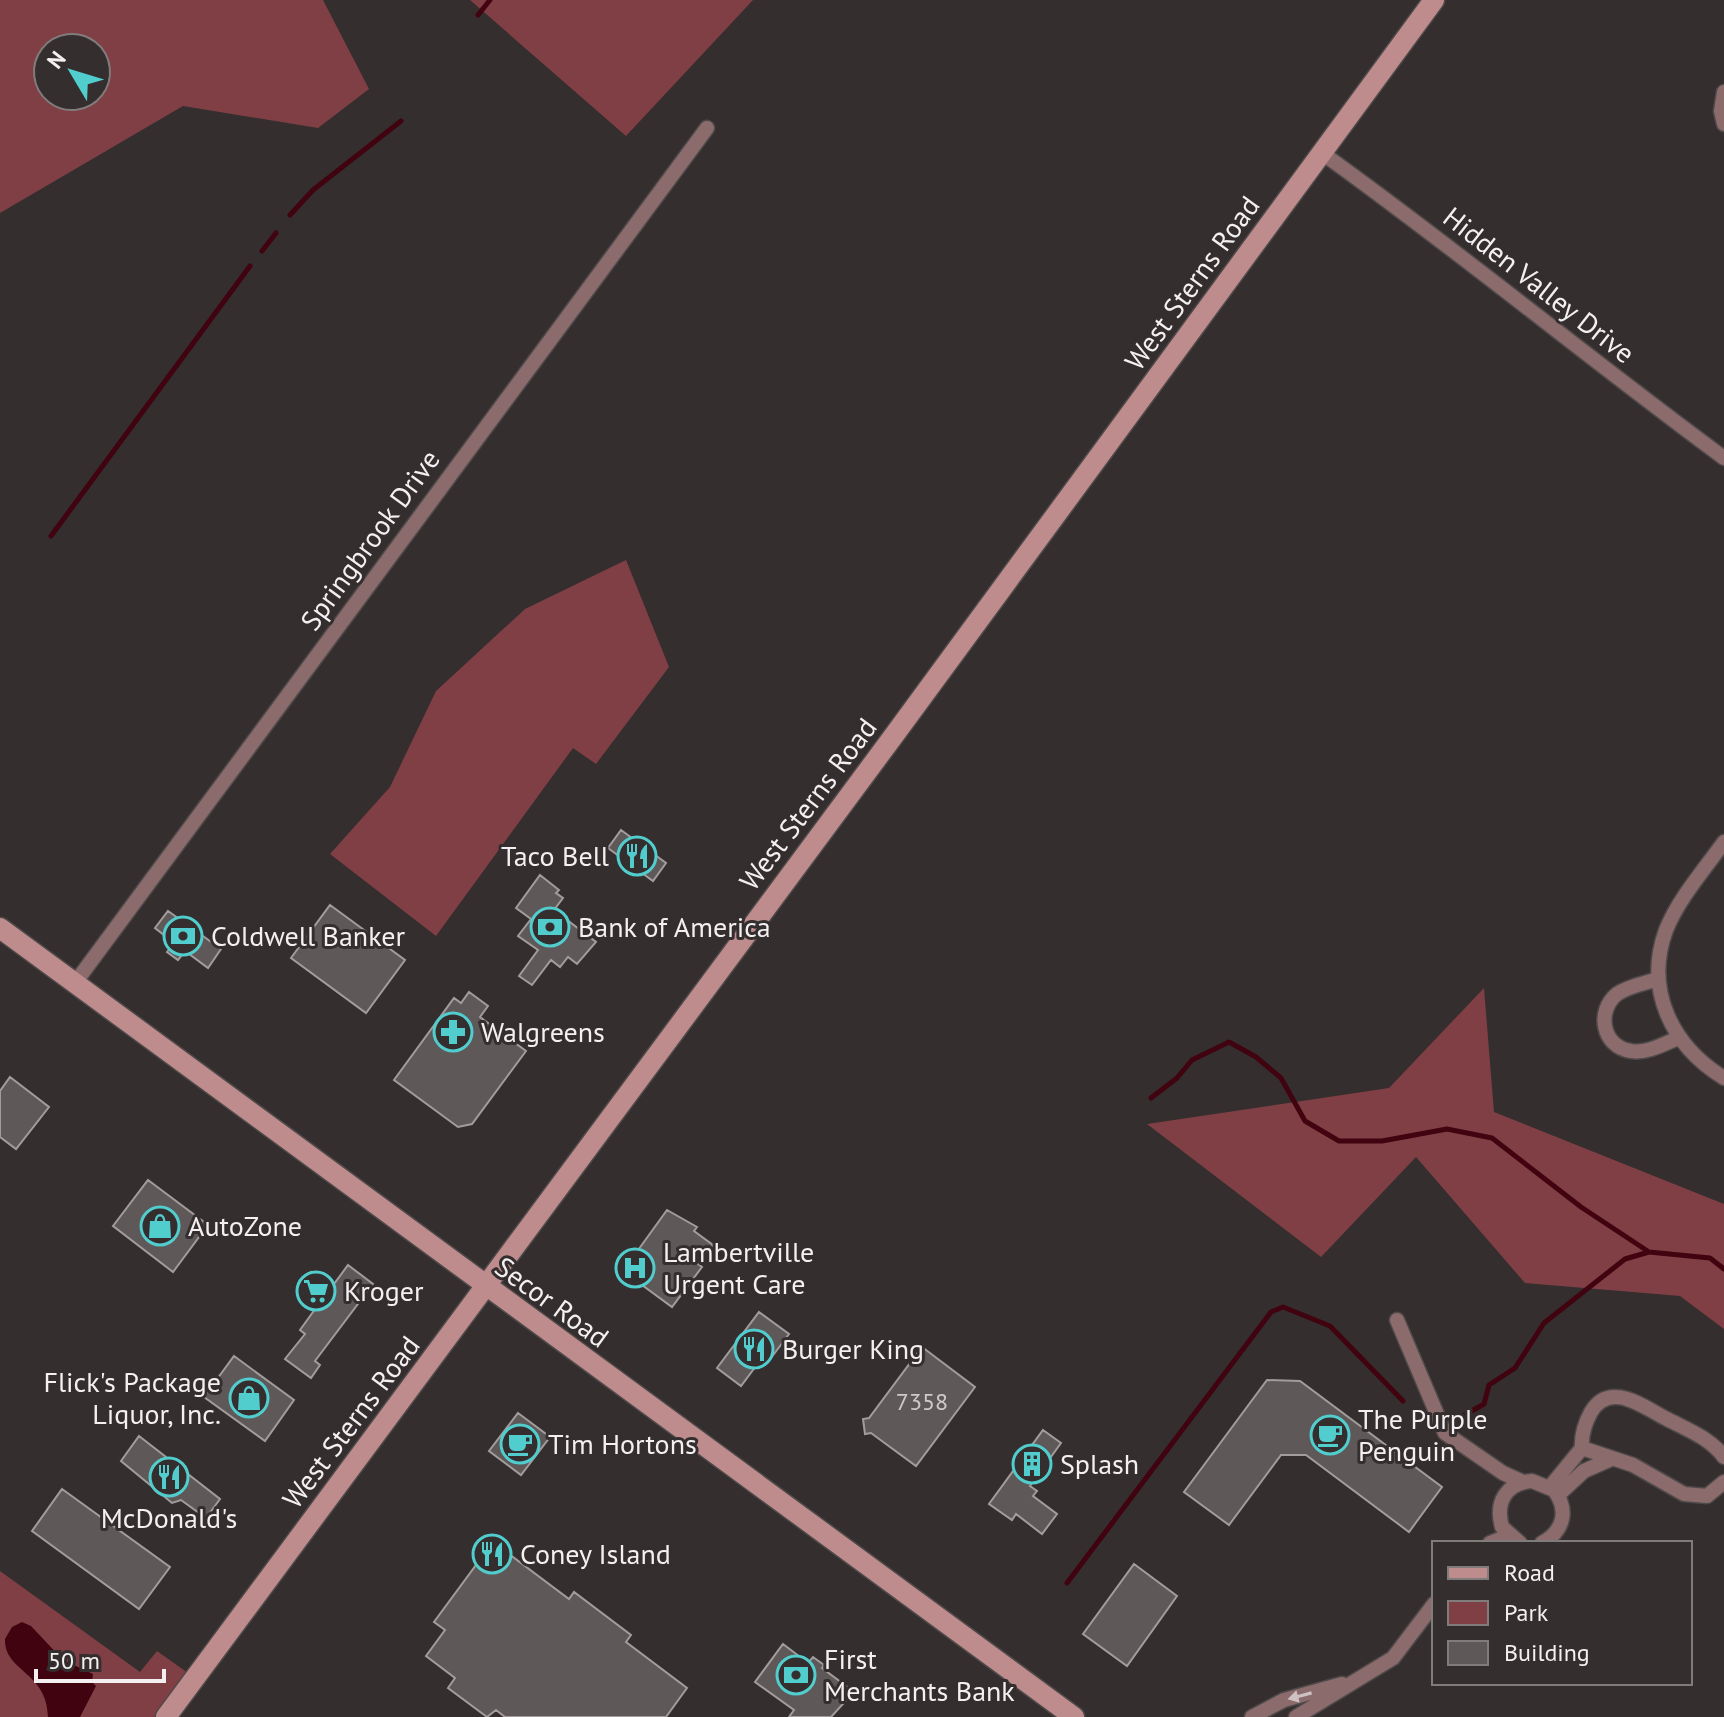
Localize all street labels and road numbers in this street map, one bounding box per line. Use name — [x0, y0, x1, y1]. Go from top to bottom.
street label: West Sterns Road — [1116, 188, 1267, 377]
street label: Hidden Valley Drive — [1436, 198, 1643, 371]
street label: Springbrook Drive — [291, 442, 448, 637]
street label: West Sterns Road — [731, 710, 885, 897]
street label: Secor Road — [488, 1248, 617, 1355]
street label: West Sterns Road — [274, 1328, 428, 1515]

